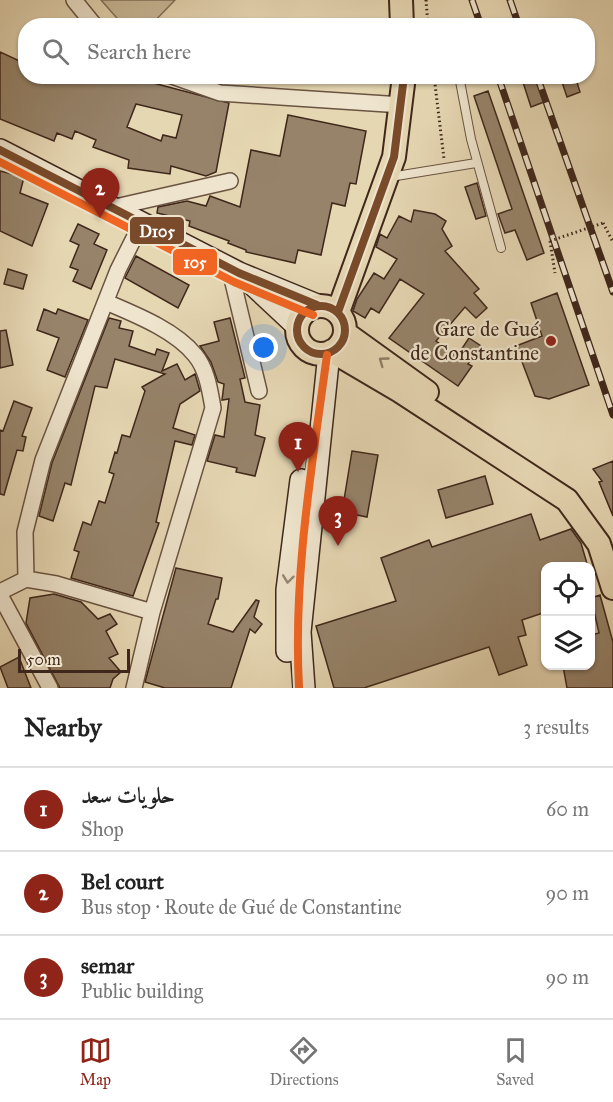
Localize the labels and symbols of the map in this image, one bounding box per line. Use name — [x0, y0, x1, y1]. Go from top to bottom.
pin: 2 — [80, 168, 120, 218]
line badge: D105 — [129, 216, 185, 245]
text: D105 — [139, 222, 175, 241]
line badge: 105 — [172, 248, 218, 276]
text: 105 — [184, 253, 207, 272]
place label: Gare de Gué de Constantine — [410, 316, 539, 366]
your location — [249, 333, 278, 362]
marker: Gare de Gué de Constantine — [544, 334, 558, 348]
one-way arrow — [379, 357, 390, 368]
pin: 1 — [278, 422, 318, 472]
pin: 3 — [318, 496, 358, 546]
one-way arrow — [283, 574, 295, 583]
scale bar — [18, 646, 130, 674]

